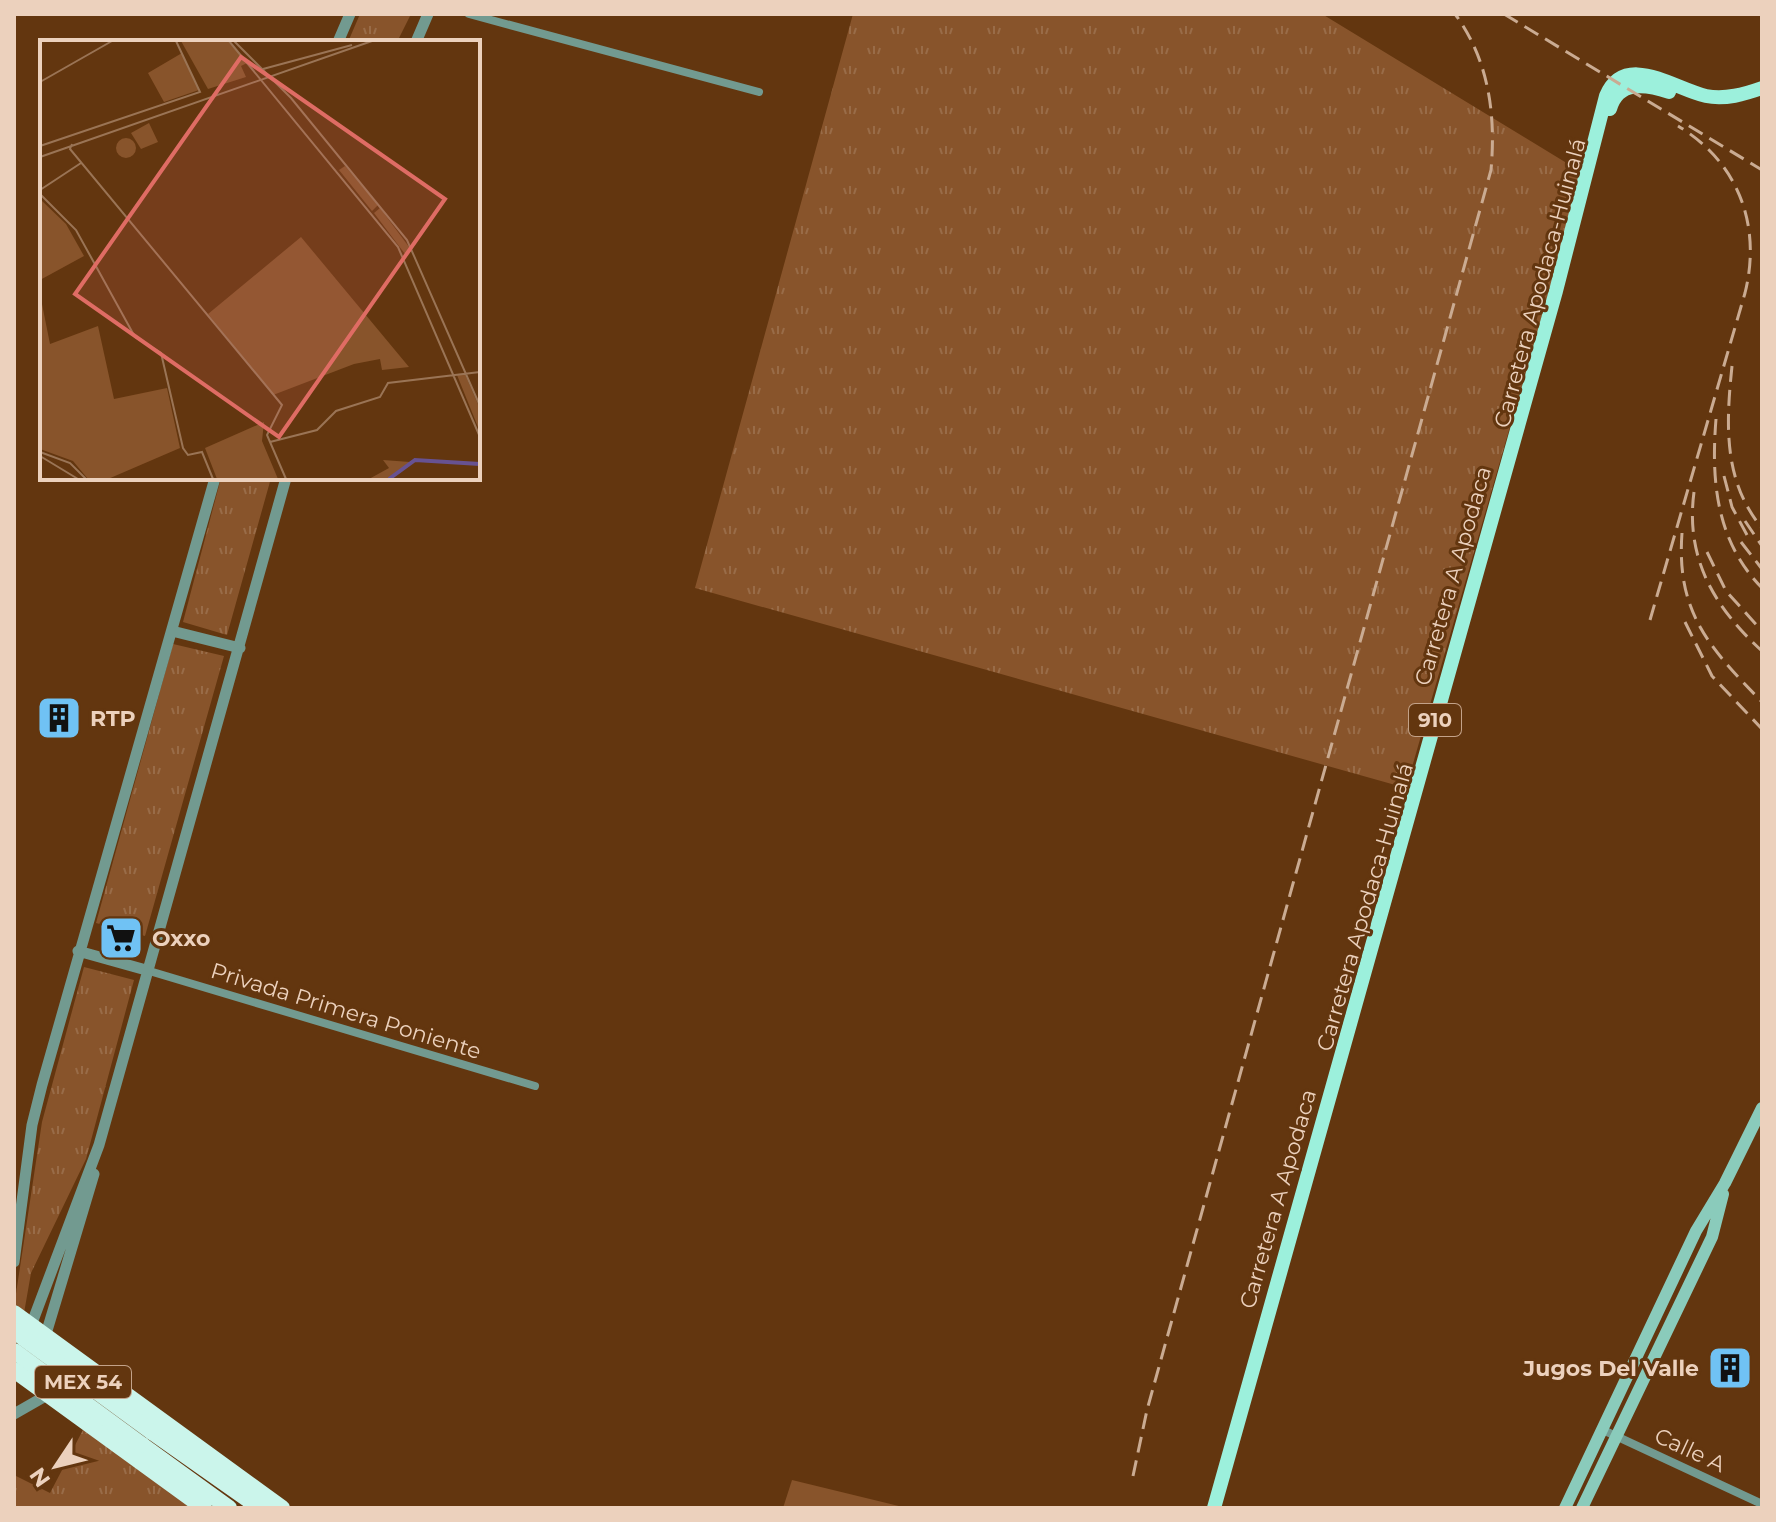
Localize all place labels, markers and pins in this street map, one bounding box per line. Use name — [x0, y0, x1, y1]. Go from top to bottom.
building icon: RTP — [35, 694, 83, 742]
place label: RTP — [90, 705, 136, 732]
supermarket icon: Oxxo — [97, 914, 145, 962]
place label: Oxxo — [152, 925, 210, 952]
building icon: Jugos Del Valle — [1706, 1344, 1754, 1392]
place label: Jugos Del Valle — [1522, 1355, 1699, 1382]

